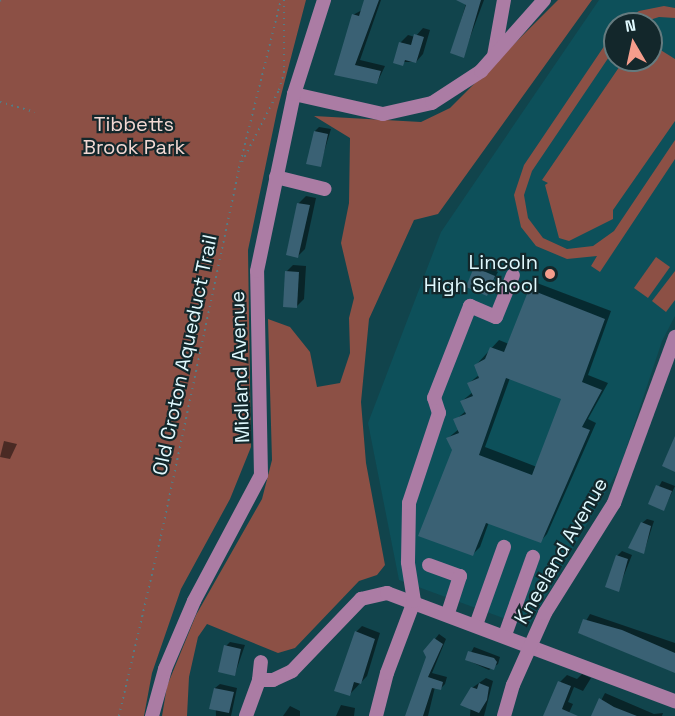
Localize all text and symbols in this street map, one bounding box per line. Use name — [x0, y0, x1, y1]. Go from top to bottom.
north arrow — [603, 12, 663, 72]
text: N — [623, 14, 637, 37]
park label: Tibbetts Brook Park — [83, 113, 185, 160]
street label: Old Croton Aqueduct Trail — [148, 232, 222, 478]
place label: Lincoln High School — [424, 250, 538, 297]
marker: Lincoln High School — [543, 267, 557, 281]
street label: Midland Avenue — [225, 290, 255, 444]
street label: Kneeland Avenue — [509, 473, 613, 629]

